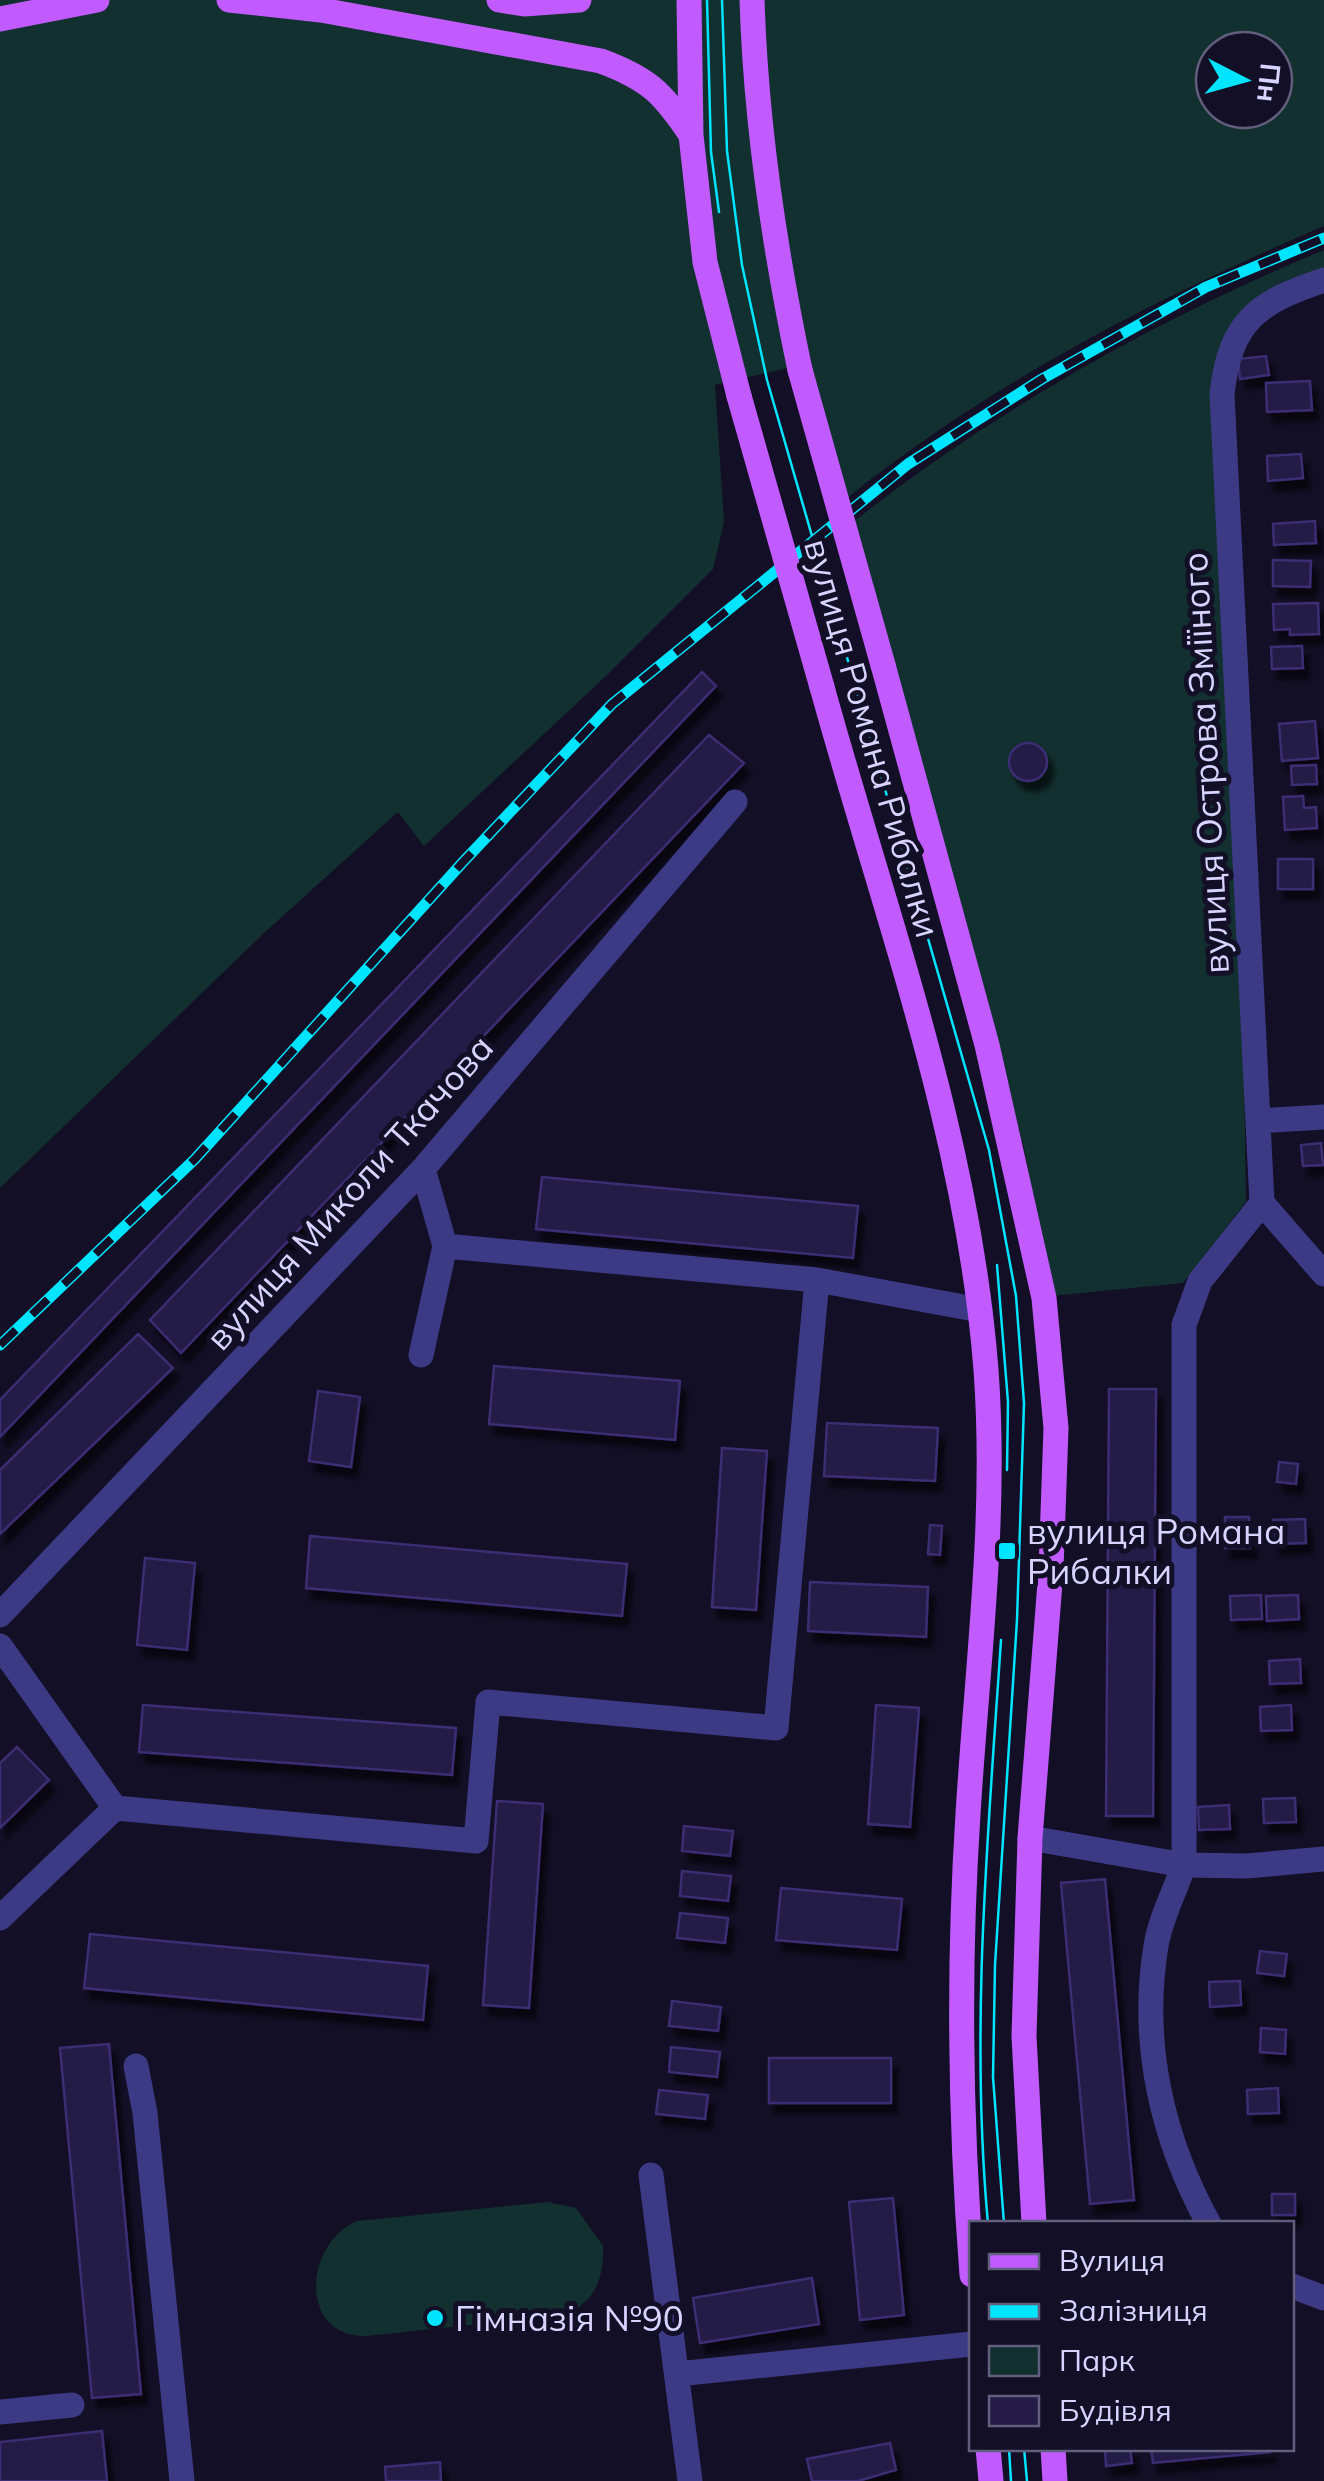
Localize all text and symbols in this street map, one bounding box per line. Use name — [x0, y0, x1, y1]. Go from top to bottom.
north arrow — [1194, 30, 1294, 130]
text: Пн — [1250, 61, 1289, 104]
street label: вулиця Романа Рибалки — [795, 534, 951, 942]
street label: вулиця Острова Зміїного — [1172, 551, 1238, 975]
street label: вулиця Миколи Ткачова — [196, 1026, 502, 1358]
place label: вулиця Романа Рибалки — [1027, 1509, 1285, 1593]
marker: вулиця Романа Рибалки — [996, 1540, 1018, 1562]
legend — [969, 2221, 1294, 2451]
text: Вулиця — [1059, 2241, 1165, 2279]
text: Залізниця — [1059, 2291, 1208, 2329]
place label: Гімназія №90 — [455, 2296, 684, 2340]
marker: Гімназія №90 — [424, 2307, 446, 2329]
text: Парк — [1059, 2341, 1136, 2379]
text: Будівля — [1059, 2391, 1172, 2429]

